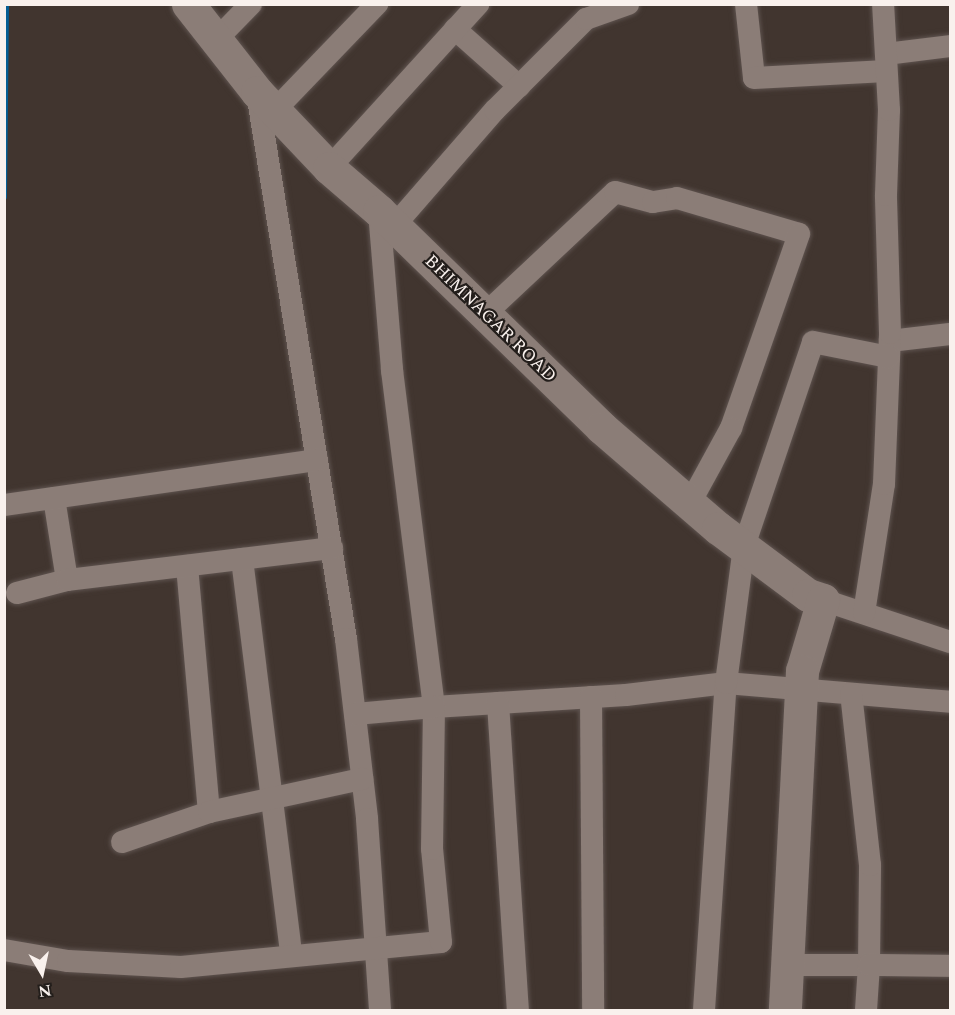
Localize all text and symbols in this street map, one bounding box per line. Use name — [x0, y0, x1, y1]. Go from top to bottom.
street label: BHIMNAGAR ROAD — [420, 251, 560, 387]
north arrow — [12, 943, 72, 1003]
text: N — [36, 978, 53, 1004]

